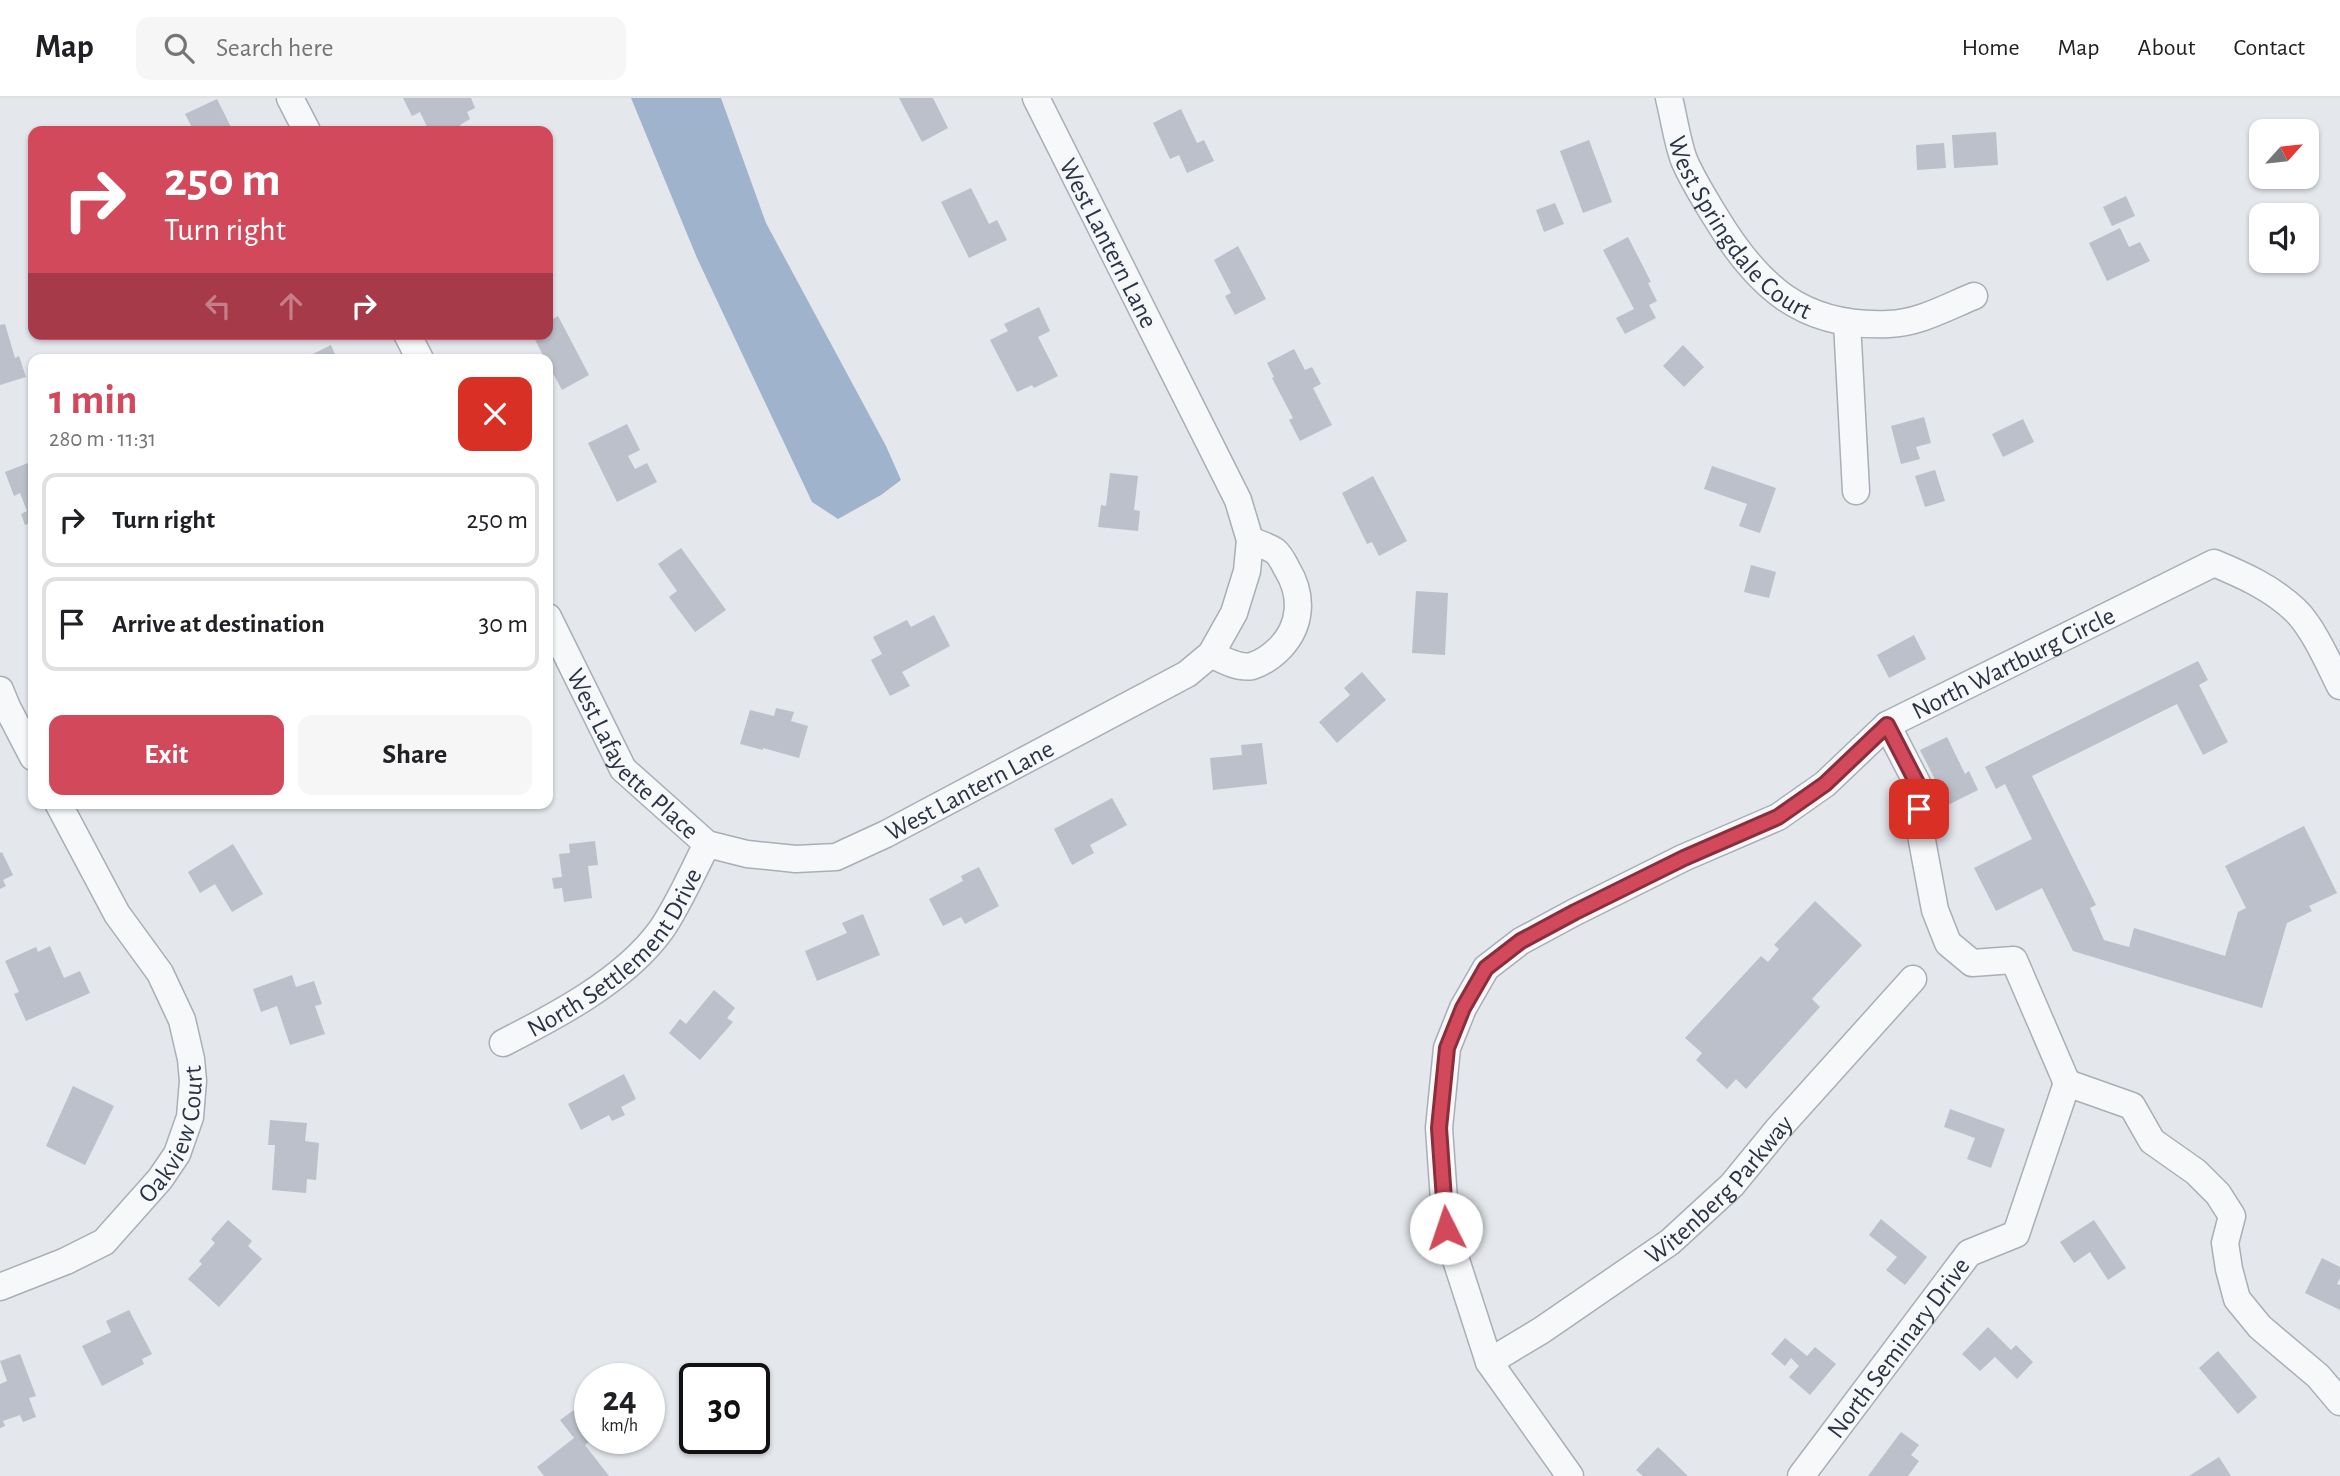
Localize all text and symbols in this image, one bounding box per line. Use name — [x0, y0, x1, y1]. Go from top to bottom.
search box — [136, 17, 626, 80]
icon: search — [160, 29, 198, 67]
text: Map — [35, 31, 94, 64]
text: Search here — [216, 35, 334, 61]
text: Home — [1962, 36, 2020, 60]
text: Map — [2058, 36, 2100, 60]
text: About — [2138, 36, 2195, 60]
text: Contact — [2233, 36, 2305, 60]
north arrow — [2249, 119, 2319, 189]
map controls — [2249, 119, 2319, 273]
street label: West Springdale Court — [1663, 133, 1815, 324]
icon: right — [49, 154, 140, 245]
street label: West Lantern Lane — [1054, 155, 1162, 332]
text: 250 m — [164, 156, 281, 205]
button: sound — [2249, 203, 2319, 273]
text: Turn right — [164, 214, 286, 246]
icon: left — [199, 287, 237, 325]
icon: ahead — [272, 287, 310, 325]
icon: right — [345, 287, 383, 325]
button: close — [458, 377, 532, 451]
text: 1 min — [49, 379, 138, 421]
text: 280 m · 11:31 — [49, 428, 156, 451]
icon: right — [53, 501, 91, 539]
text: Turn right — [112, 507, 215, 533]
text: 250 m — [466, 507, 528, 533]
street label: North Wartburg Circle — [1908, 602, 2119, 725]
icon: arrive — [53, 605, 91, 643]
text: Arrive at destination — [112, 611, 325, 637]
text: 30 m — [478, 611, 528, 637]
street label: West Lafayette Place — [562, 665, 704, 844]
button: Exit — [49, 715, 284, 795]
button: Share — [298, 715, 532, 795]
street label: West Lantern Lane — [881, 735, 1058, 846]
pin — [1889, 779, 1949, 839]
icon: arrive — [1900, 790, 1938, 828]
street label: North Settlement Drive — [523, 864, 707, 1042]
street label: Oakview Court — [134, 1065, 207, 1208]
street label: Witenberg Parkway — [1641, 1110, 1798, 1269]
position arrow — [1409, 1191, 1483, 1265]
street label: North Seminary Drive — [1823, 1253, 1975, 1443]
speed limit sign: 30 — [679, 1363, 770, 1454]
text: 24 — [602, 1382, 637, 1417]
text: km/h — [601, 1417, 638, 1435]

